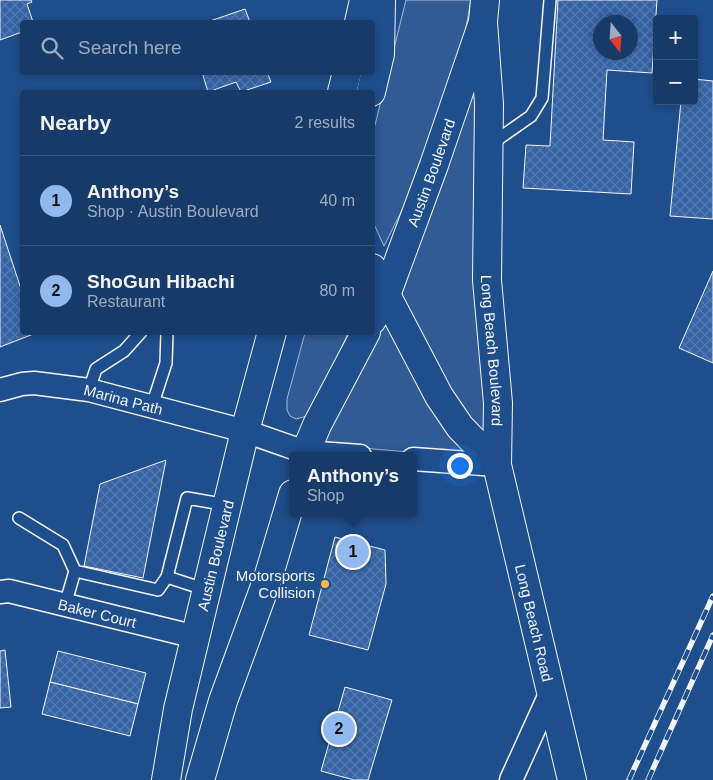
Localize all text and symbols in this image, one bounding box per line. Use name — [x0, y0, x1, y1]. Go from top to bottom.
north arrow — [593, 15, 638, 60]
map controls — [653, 15, 698, 105]
button: + — [653, 15, 698, 60]
search box — [20, 20, 375, 75]
icon: search — [38, 34, 66, 62]
text: Search here — [78, 37, 182, 58]
button: − — [653, 60, 698, 105]
text: Nearby — [40, 111, 111, 134]
text: 2 results — [295, 114, 355, 131]
street label: Austin Boulevard — [404, 116, 458, 229]
text: Anthony’s — [87, 181, 179, 202]
text: 1 — [52, 192, 60, 209]
text: 40 m — [319, 192, 355, 209]
text: Shop · Austin Boulevard — [87, 203, 259, 220]
text: ShoGun Hibachi — [87, 271, 235, 292]
street label: Long Beach Boulevard — [478, 275, 507, 426]
text: 2 — [52, 282, 60, 299]
text: 80 m — [319, 282, 355, 299]
text: Restaurant — [87, 293, 165, 310]
street label: Marina Path — [82, 381, 165, 418]
popup — [289, 452, 417, 517]
your location — [447, 453, 473, 479]
text: Anthony’s — [307, 465, 399, 486]
text: Shop — [307, 487, 344, 504]
street label: Austin Boulevard — [193, 498, 237, 613]
pin: 1 — [337, 533, 369, 571]
street label: Long Beach Road — [512, 562, 557, 683]
place label: Motorsports Collision — [236, 567, 315, 601]
marker: Motorsports Collision — [319, 578, 331, 590]
street label: Baker Court — [56, 595, 139, 631]
pin: 2 — [323, 710, 355, 748]

